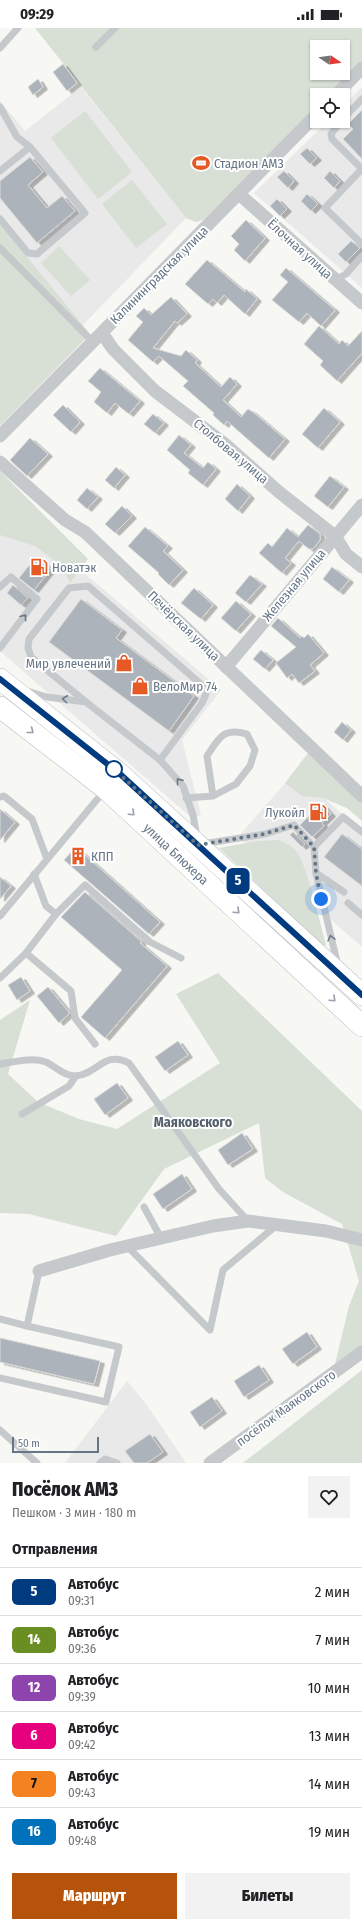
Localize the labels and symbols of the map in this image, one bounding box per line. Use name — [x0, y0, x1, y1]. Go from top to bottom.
north arrow — [310, 40, 350, 80]
sports icon: Стадион АМЗ — [191, 153, 211, 173]
place label: Стадион АМЗ — [214, 156, 284, 171]
street label: Ёлочная улица — [265, 216, 335, 282]
street label: Калининградская улица — [107, 223, 211, 327]
street label: Столбовая улица — [191, 415, 271, 487]
street label: Железная улица — [259, 546, 329, 624]
fuel station icon: Новатэк — [29, 557, 49, 577]
place label: Новатэк — [52, 560, 96, 575]
street label: Печёрская улица — [145, 588, 223, 664]
one-way arrow — [19, 614, 26, 621]
shop icon: Мир увлечений — [114, 653, 134, 673]
place label: Мир увлечений — [26, 656, 111, 671]
shop icon: ВелоМир 74 — [130, 676, 150, 696]
place label: ВелоМир 74 — [153, 679, 217, 694]
one-way arrow — [61, 695, 68, 704]
one-way arrow — [26, 726, 33, 733]
unlabelled marker — [105, 760, 123, 778]
one-way arrow — [176, 779, 183, 786]
fuel station icon: Лукойл — [308, 802, 328, 822]
place label: Лукойл — [265, 805, 305, 820]
one-way arrow — [127, 808, 134, 815]
street label: улица Блюхера — [140, 820, 212, 888]
building icon: КПП — [68, 846, 88, 866]
place label: КПП — [91, 849, 114, 864]
line badge: 5 — [225, 868, 251, 894]
your location — [311, 889, 331, 909]
one-way arrow — [233, 906, 240, 913]
one-way arrow — [327, 935, 336, 942]
one-way arrow — [328, 994, 336, 1002]
district label: Маяковского — [154, 1114, 233, 1131]
street label: посёлок Маяковского — [233, 1367, 339, 1449]
scale bar — [12, 1435, 99, 1454]

